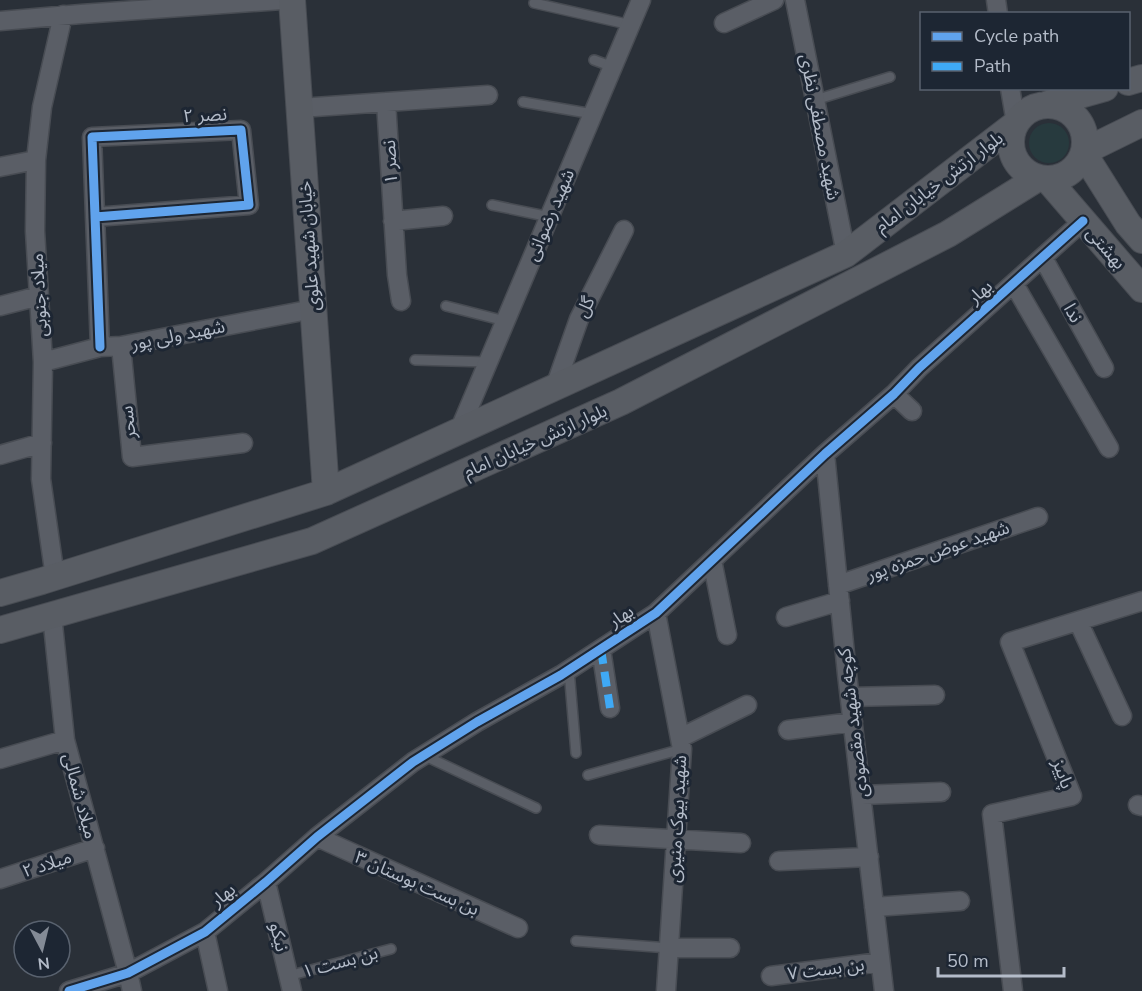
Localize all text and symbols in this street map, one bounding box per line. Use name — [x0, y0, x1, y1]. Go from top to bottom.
legend — [920, 12, 1130, 90]
text: Cycle path — [974, 24, 1059, 48]
street label: شهید مصطفی نظری — [794, 52, 846, 202]
text: Path — [974, 54, 1011, 78]
street label: نصر ۲ — [182, 102, 228, 128]
street label: بلوار ارتش خیابان امام — [870, 126, 1009, 240]
street label: نصر ۱ — [377, 139, 403, 185]
street label: شهید رضوانی — [520, 166, 580, 264]
street label: خیابان شهید علوی — [292, 180, 326, 312]
street label: بهشتی — [1081, 222, 1131, 274]
street label: میلاد جنوبی — [25, 253, 53, 337]
street label: بهار — [962, 274, 998, 310]
street label: گل — [570, 292, 601, 322]
street label: ندا — [1058, 299, 1088, 327]
street label: شهید ولی پور — [128, 314, 227, 356]
street label: بلوار ارتش خیابان امام — [459, 399, 611, 485]
street label: سحر — [114, 404, 142, 441]
street label: شهید عوض حمزه پور — [862, 515, 1013, 587]
street label: بهار — [603, 599, 638, 634]
street label: کوچه شهید مقصودی — [832, 646, 874, 799]
street label: میلاد شمالی — [57, 750, 103, 842]
street label: شهید بیوک منیری — [662, 755, 692, 883]
street label: پاییز — [1046, 755, 1079, 792]
street label: میلاد ۲ — [19, 845, 75, 883]
street label: بن بست بوستان ۳ — [351, 845, 483, 921]
street label: بهار — [205, 878, 241, 913]
north arrow — [12, 919, 72, 979]
street label: نیکو — [264, 920, 294, 954]
street label: بن بست ۱ — [300, 940, 380, 984]
scale bar — [938, 940, 1064, 978]
text: 50 m — [947, 949, 989, 973]
text: N — [36, 951, 51, 975]
street label: بن بست ۷ — [786, 952, 866, 986]

